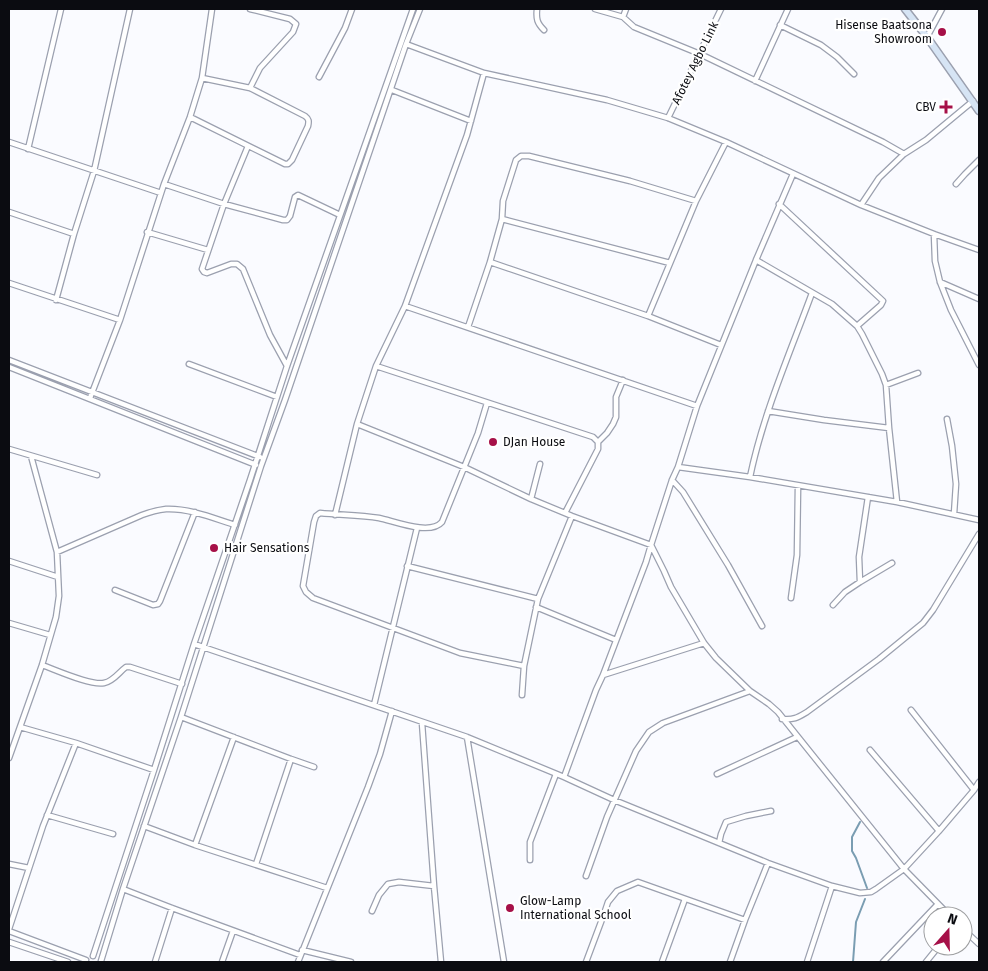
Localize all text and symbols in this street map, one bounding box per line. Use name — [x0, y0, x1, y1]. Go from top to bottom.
place label: Hisense Baatsona Showroom — [835, 18, 932, 46]
street label: Afotey Agbo Link — [669, 19, 721, 107]
marker: Hisense Baatsona Showroom — [936, 26, 948, 38]
place label: CBV — [915, 100, 936, 114]
marker: CBV — [940, 101, 952, 113]
place label: DJan House — [503, 435, 565, 449]
marker: DJan House — [487, 436, 499, 448]
place label: Hair Sensations — [224, 541, 310, 555]
marker: Hair Sensations — [208, 542, 220, 554]
place label: Glow-Lamp International School — [520, 894, 632, 922]
marker: Glow-Lamp International School — [504, 902, 516, 914]
north arrow — [923, 906, 973, 956]
text: N — [945, 910, 960, 929]

